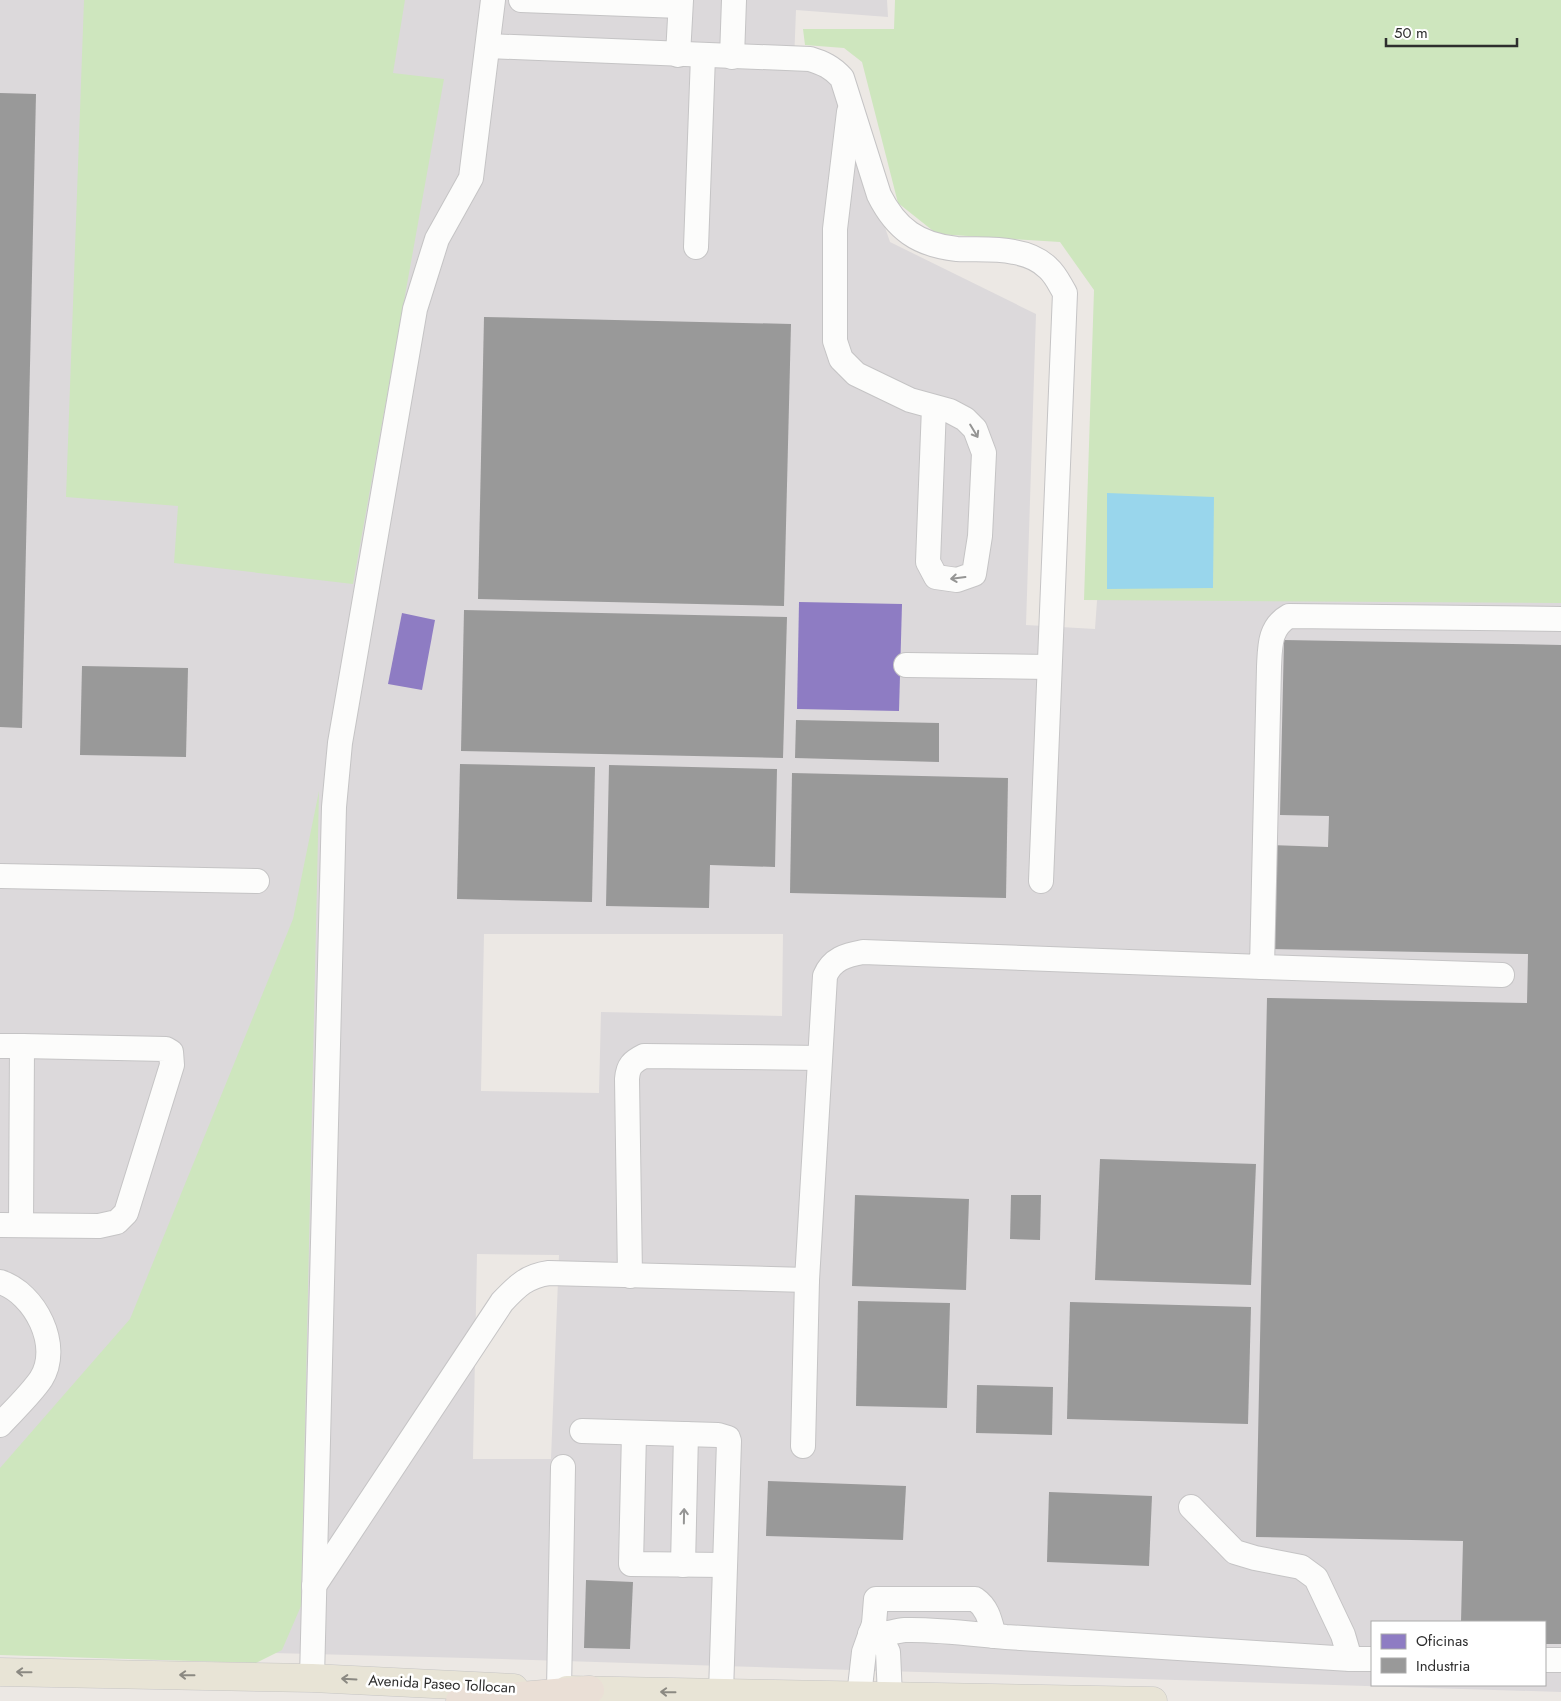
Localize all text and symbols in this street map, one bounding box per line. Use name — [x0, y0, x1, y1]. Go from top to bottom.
scale bar — [1386, 15, 1517, 47]
text: 50 m — [1394, 22, 1428, 44]
one-way arrow — [970, 423, 980, 437]
one-way arrow — [951, 573, 967, 583]
one-way arrow — [679, 1508, 689, 1524]
legend — [1371, 1621, 1546, 1686]
text: Oficinas — [1416, 1630, 1468, 1652]
text: Industria — [1416, 1655, 1470, 1677]
one-way arrow — [17, 1668, 33, 1677]
street label: Avenida Paseo Tollocan — [368, 1669, 516, 1699]
one-way arrow — [179, 1670, 196, 1680]
one-way arrow — [342, 1675, 358, 1684]
one-way arrow — [660, 1687, 676, 1697]

